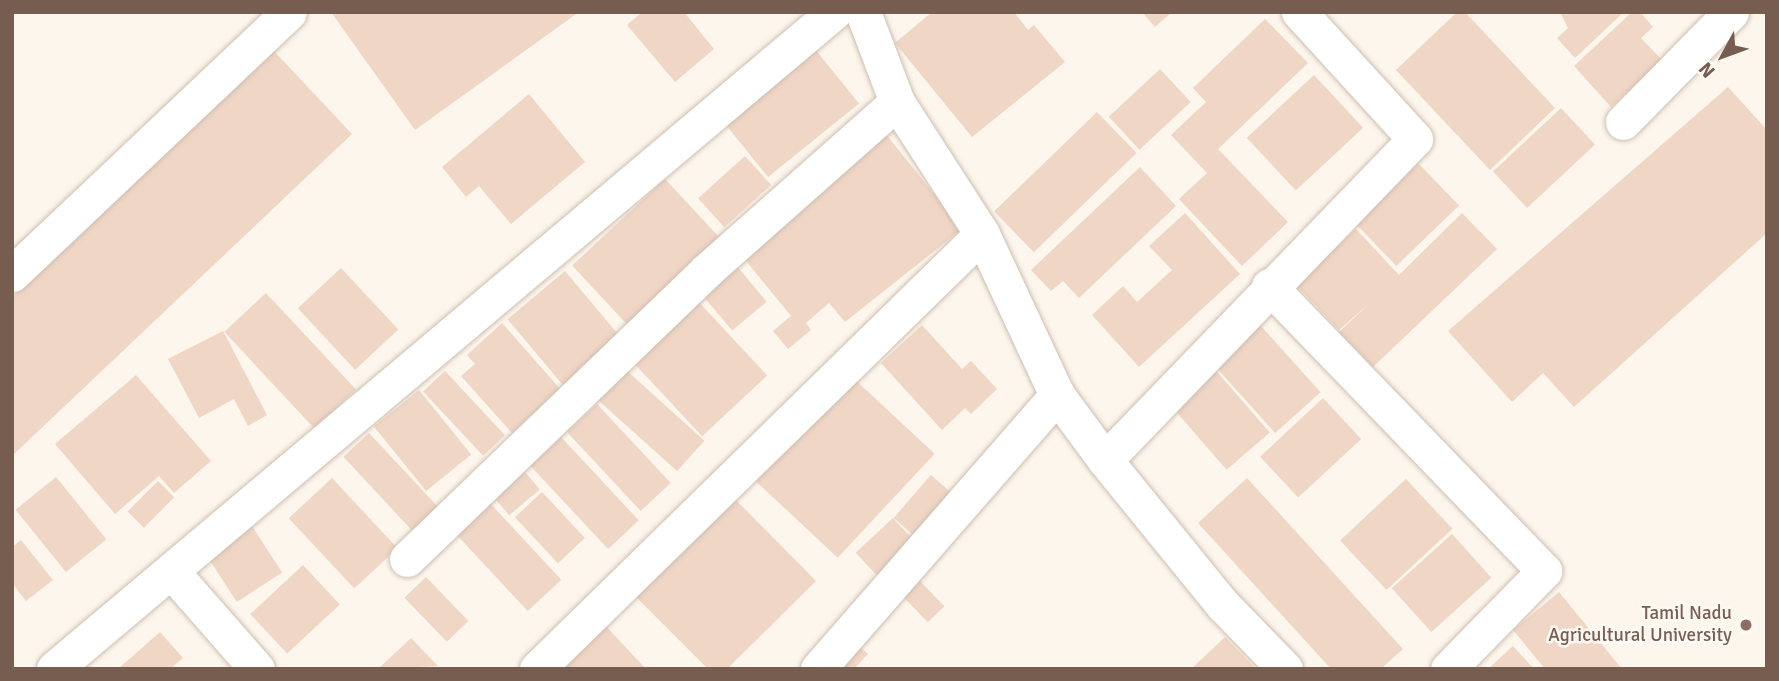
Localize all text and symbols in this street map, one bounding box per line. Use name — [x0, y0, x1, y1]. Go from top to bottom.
north arrow — [1688, 21, 1758, 91]
text: N — [1694, 57, 1721, 83]
place label: Tamil Nadu Agricultural University — [1548, 603, 1732, 647]
marker: Tamil Nadu Agricultural University — [1738, 617, 1754, 633]

